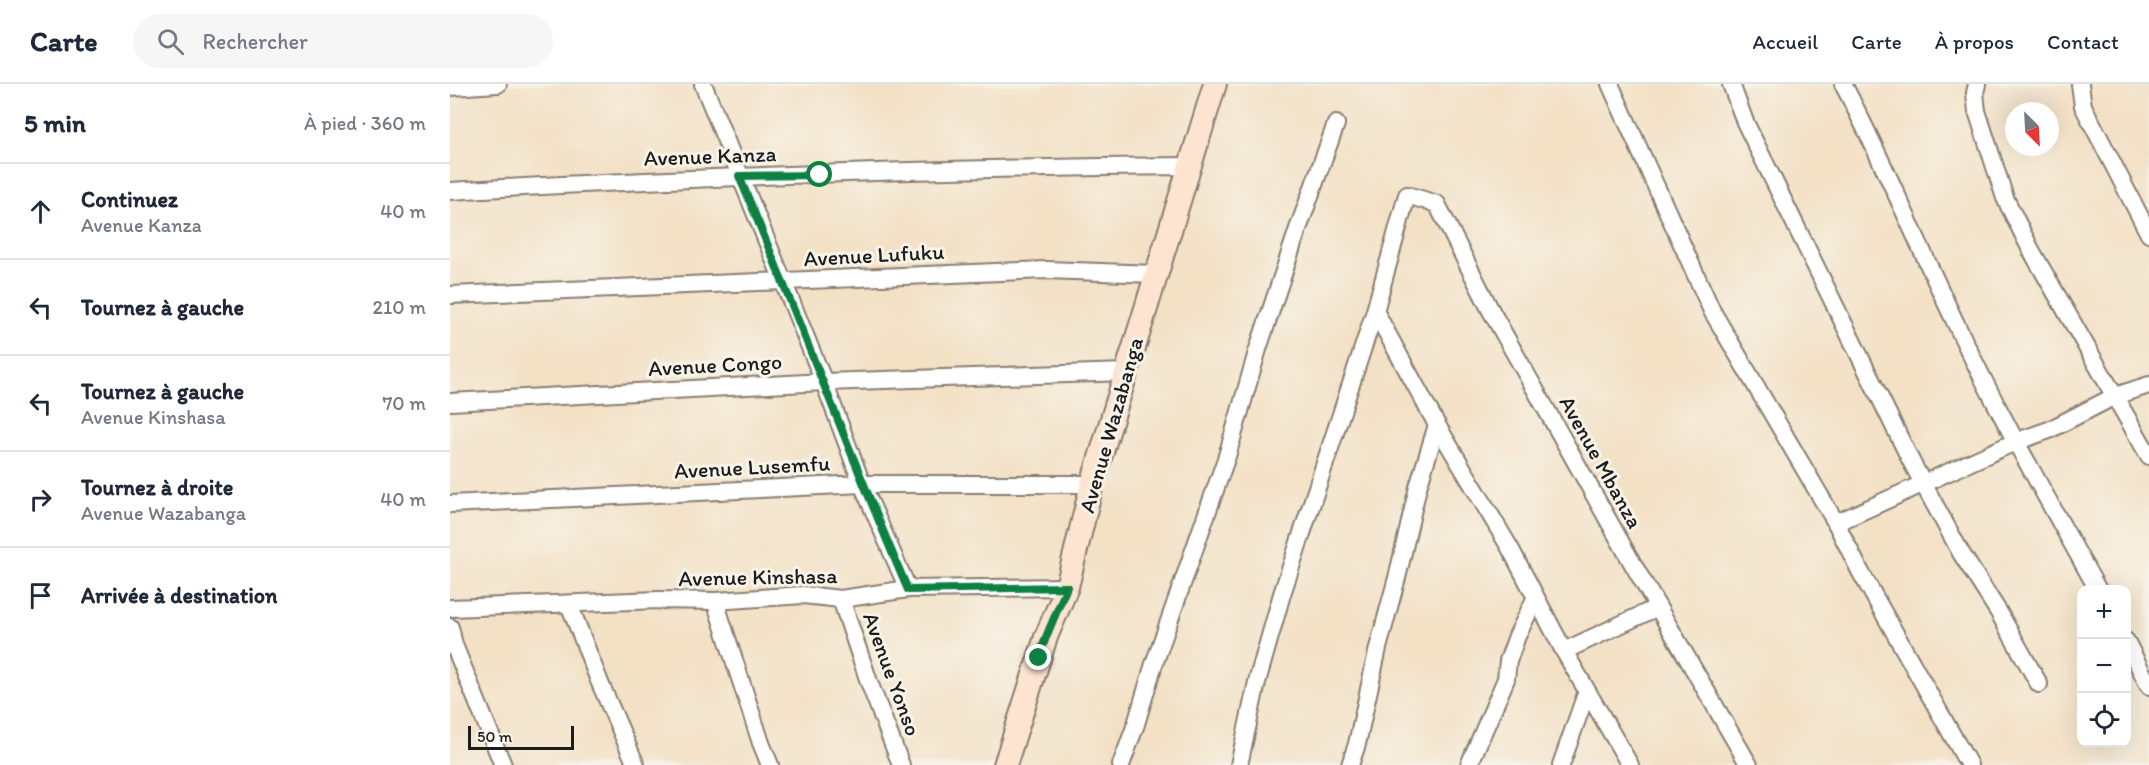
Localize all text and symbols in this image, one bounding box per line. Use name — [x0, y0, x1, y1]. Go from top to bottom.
search box — [133, 14, 553, 68]
text: Carte — [30, 24, 97, 58]
icon: search — [154, 25, 187, 58]
text: Rechercher — [202, 28, 308, 55]
text: Accueil — [1753, 29, 1818, 54]
text: Carte — [1851, 29, 1902, 54]
text: À propos — [1935, 29, 2014, 54]
text: Contact — [2047, 29, 2119, 54]
north arrow — [2005, 102, 2059, 156]
text: 5 min — [24, 107, 86, 139]
text: À pied · 360 m — [304, 111, 426, 135]
street label: Avenue Kanza — [643, 140, 777, 172]
route start — [806, 161, 832, 187]
text: Continuez — [81, 186, 178, 213]
icon: ahead — [24, 195, 57, 228]
text: 40 m — [380, 199, 426, 223]
text: Avenue Kanza — [81, 213, 202, 237]
street label: Avenue Lufuku — [803, 238, 945, 272]
icon: left — [24, 291, 57, 324]
text: Tournez à gauche — [81, 294, 244, 321]
text: 210 m — [373, 295, 426, 319]
street label: Avenue Wazabanga — [1073, 333, 1149, 516]
street label: Avenue Congo — [647, 348, 783, 382]
text: Tournez à gauche — [81, 378, 244, 405]
icon: left — [24, 387, 57, 420]
text: 70 m — [382, 391, 426, 415]
street label: Avenue Mbanza — [1553, 391, 1649, 533]
text: Avenue Kinshasa — [81, 405, 226, 429]
street label: Avenue Lusemfu — [673, 449, 831, 485]
text: Tournez à droite — [81, 474, 233, 501]
icon: right — [24, 483, 57, 516]
text: 40 m — [380, 487, 426, 511]
text: Avenue Wazabanga — [81, 501, 246, 525]
street label: Avenue Kinshasa — [678, 562, 838, 592]
icon: arrive — [24, 579, 57, 612]
text: Arrivée à destination — [81, 582, 277, 609]
map controls — [2077, 585, 2131, 747]
button: + — [2077, 585, 2131, 639]
street label: Avenue Yonso — [857, 609, 927, 739]
button: − — [2077, 639, 2131, 693]
route end — [1025, 644, 1051, 670]
button: locate — [2077, 693, 2131, 747]
scale bar — [468, 723, 574, 750]
text: 50 m — [477, 727, 512, 746]

